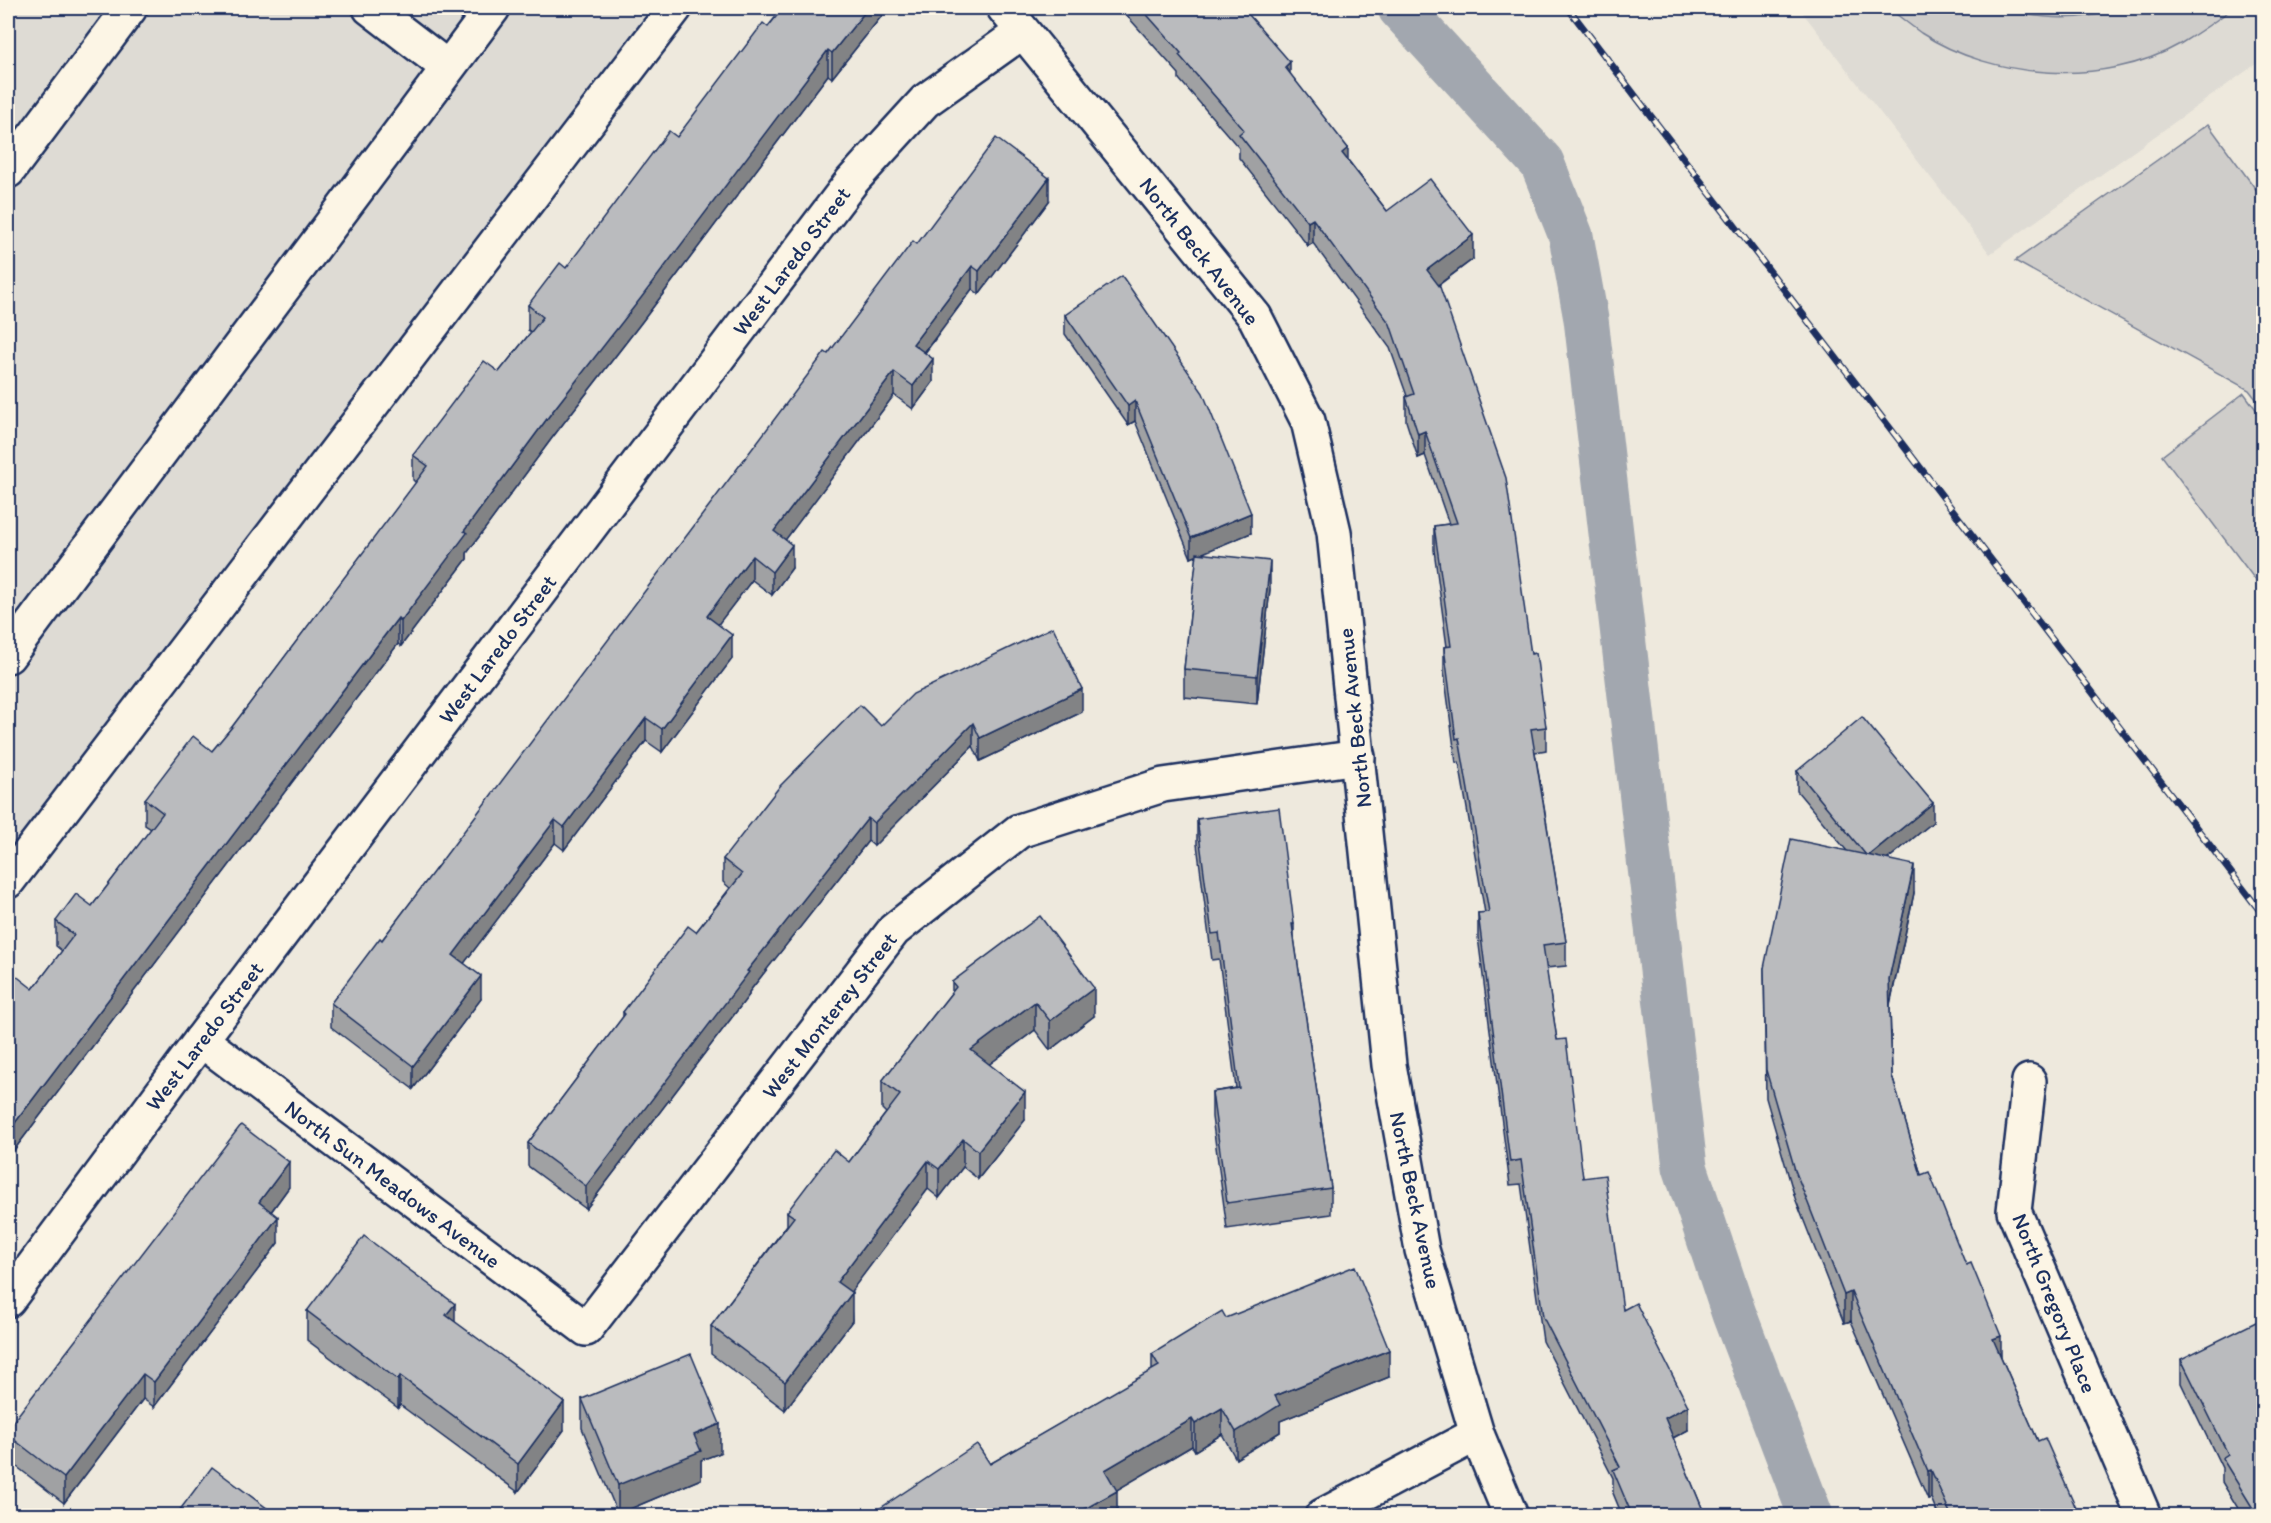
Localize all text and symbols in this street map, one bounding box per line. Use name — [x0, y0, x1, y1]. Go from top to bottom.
street label: North Beck Avenue — [1133, 172, 1266, 331]
street label: West Laredo Street — [727, 181, 856, 341]
street label: West Laredo Street — [433, 569, 562, 729]
street label: North Beck Avenue — [1332, 627, 1377, 809]
street label: West Monterey Street — [756, 927, 903, 1104]
street label: West Laredo Street — [140, 956, 269, 1116]
street label: North Sun Meadows Avenue — [279, 1094, 506, 1274]
street label: North Beck Avenue — [1384, 1109, 1447, 1291]
street label: North Gregory Place — [2006, 1209, 2103, 1397]

